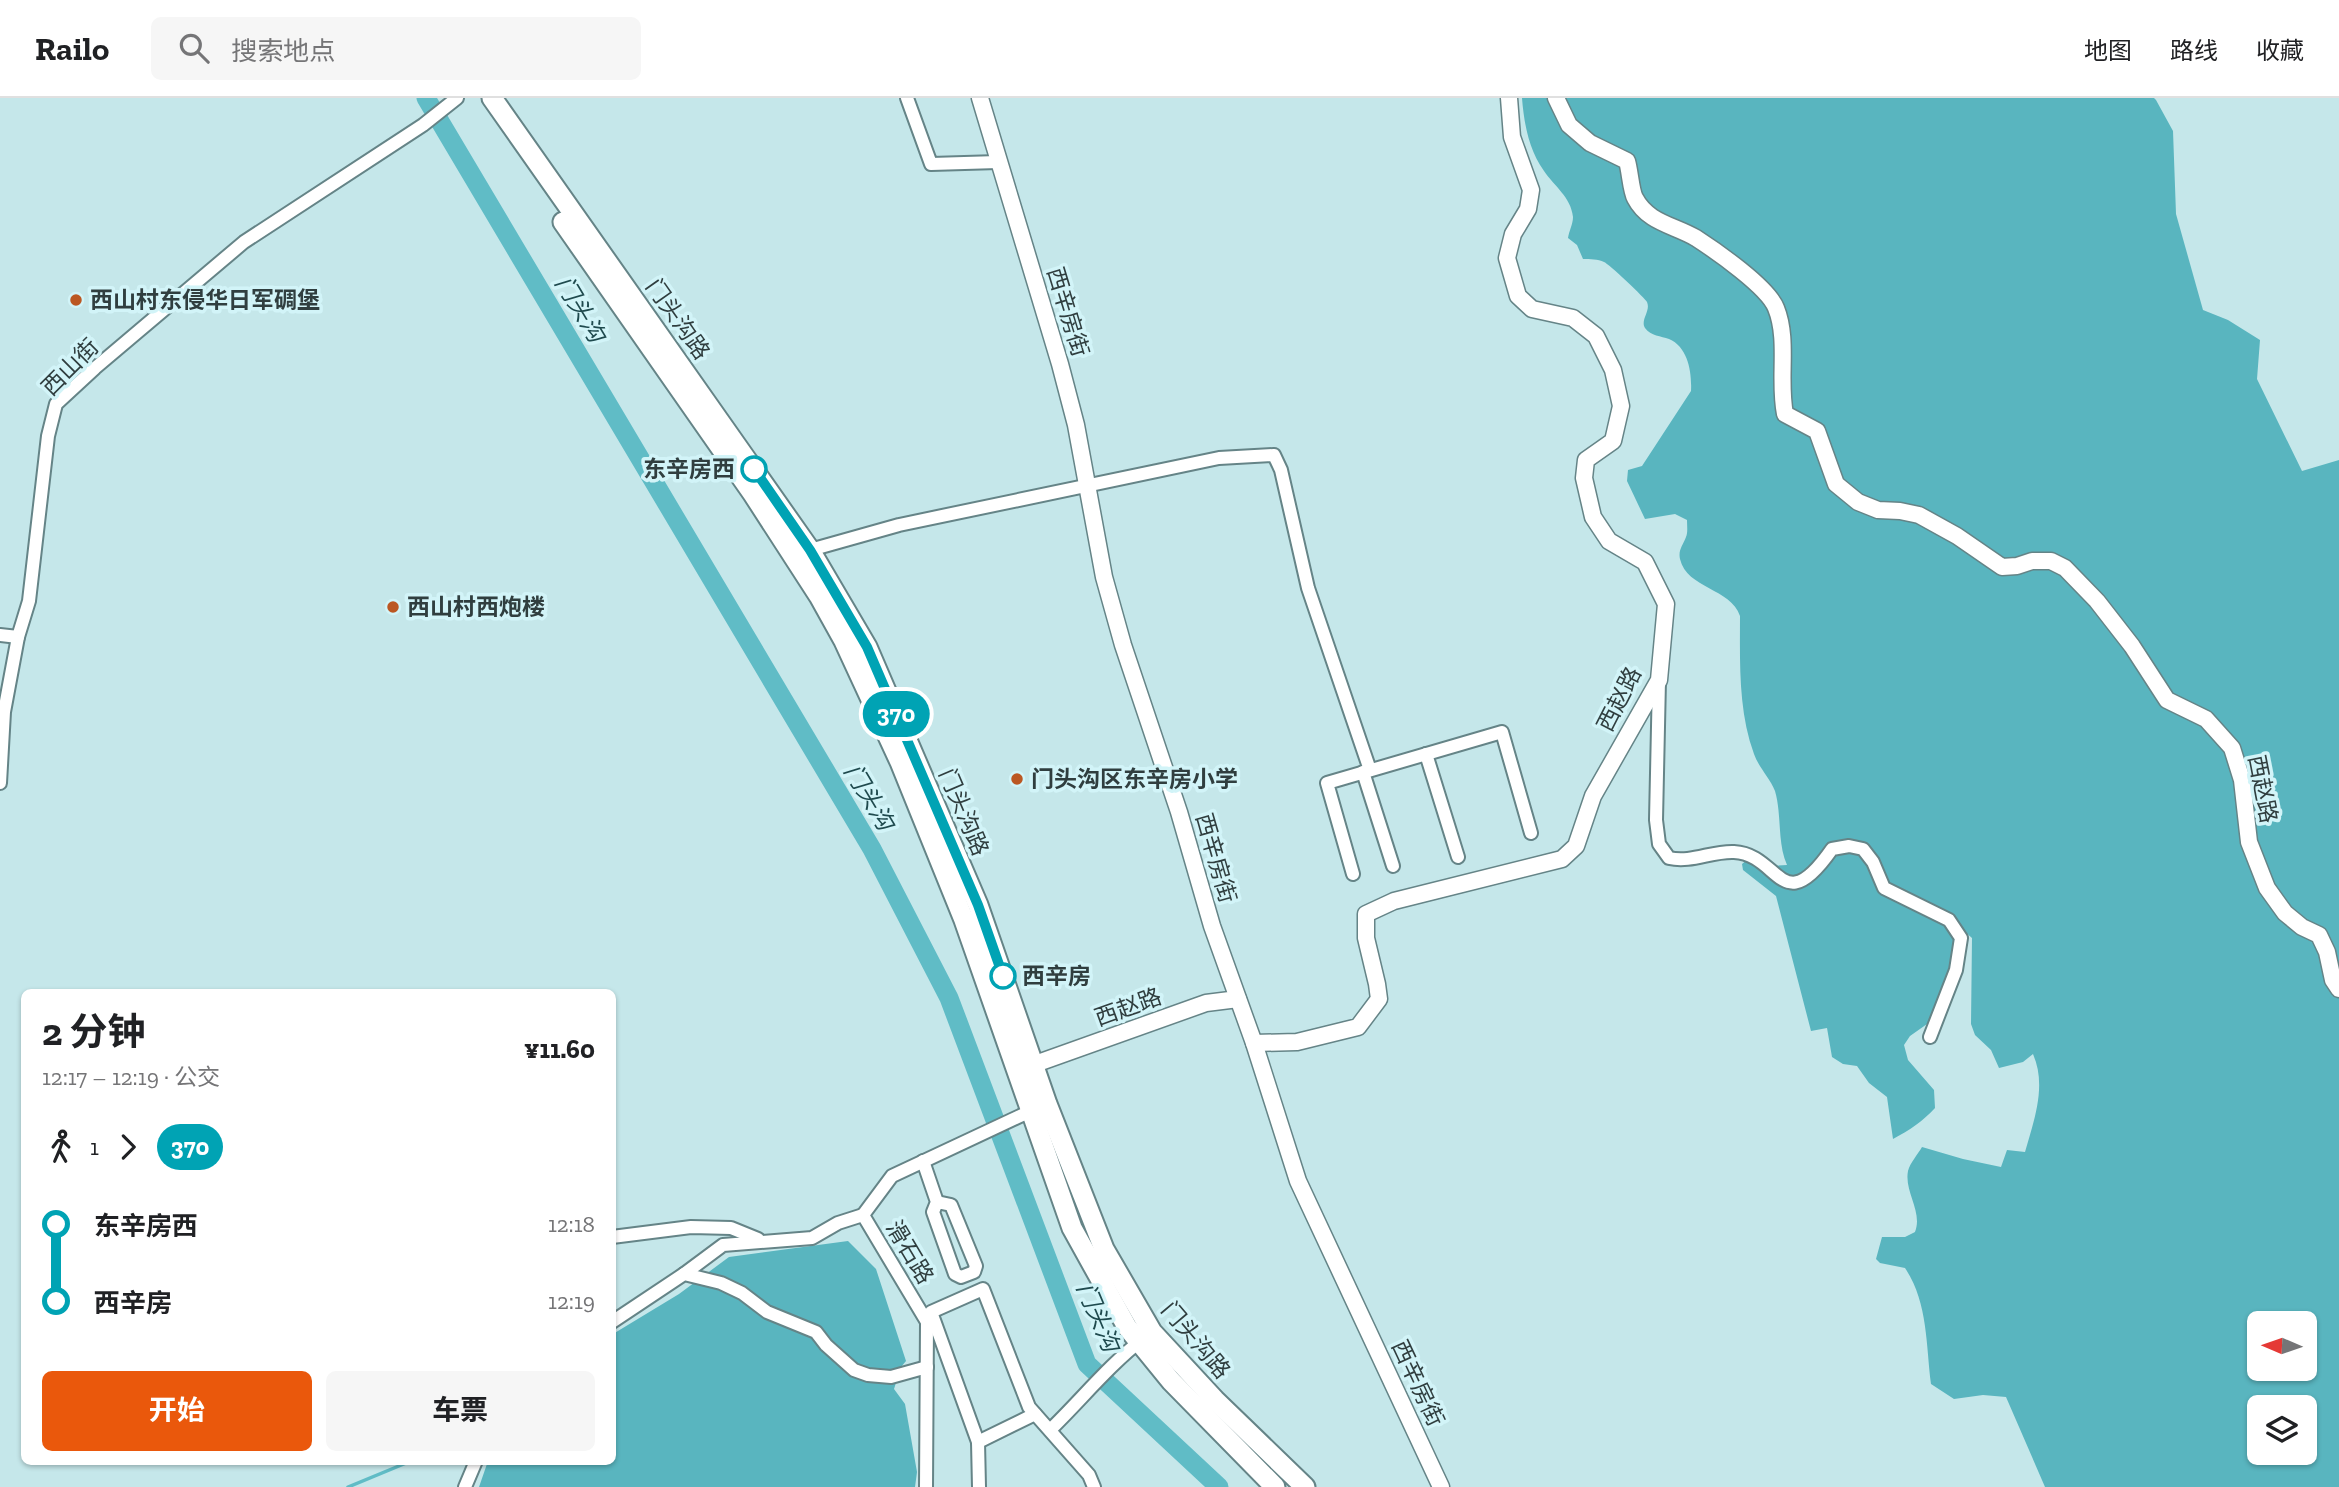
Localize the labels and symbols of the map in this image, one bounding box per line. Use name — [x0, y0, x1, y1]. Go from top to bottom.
street label: 西辛房街 — [1041, 264, 1095, 360]
water label: 门头沟 — [549, 270, 613, 350]
street label: 门头沟路 — [640, 273, 716, 365]
place label: 西山村东侵华日军碉堡 — [90, 286, 320, 314]
marker: 西山村东侵华日军碉堡 — [68, 292, 84, 308]
street label: 西山街 — [36, 333, 104, 401]
place label: 东辛房西 — [643, 455, 735, 483]
marker: 东辛房西 — [741, 456, 767, 482]
place label: 西山村西炮楼 — [407, 593, 545, 621]
marker: 西山村西炮楼 — [385, 599, 401, 615]
street label: 西赵路 — [1591, 662, 1647, 736]
line badge: 370 — [856, 691, 936, 737]
street label: 西赵路 — [2243, 752, 2283, 826]
water label: 门头沟 — [838, 758, 902, 838]
street label: 门头沟路 — [933, 764, 995, 860]
place label: 门头沟区东辛房小学 — [1031, 765, 1238, 793]
marker: 门头沟区东辛房小学 — [1009, 771, 1025, 787]
street label: 西辛房街 — [1190, 810, 1242, 906]
place label: 西辛房 — [1022, 962, 1091, 990]
marker: 西辛房 — [990, 963, 1016, 989]
street label: 西赵路 — [1091, 982, 1165, 1032]
street label: 滑石路 — [880, 1215, 940, 1289]
water label: 门头沟 — [1071, 1278, 1127, 1358]
street label: 门头沟路 — [1156, 1296, 1236, 1384]
north arrow — [2247, 1311, 2317, 1381]
street label: 西辛房街 — [1386, 1335, 1450, 1431]

